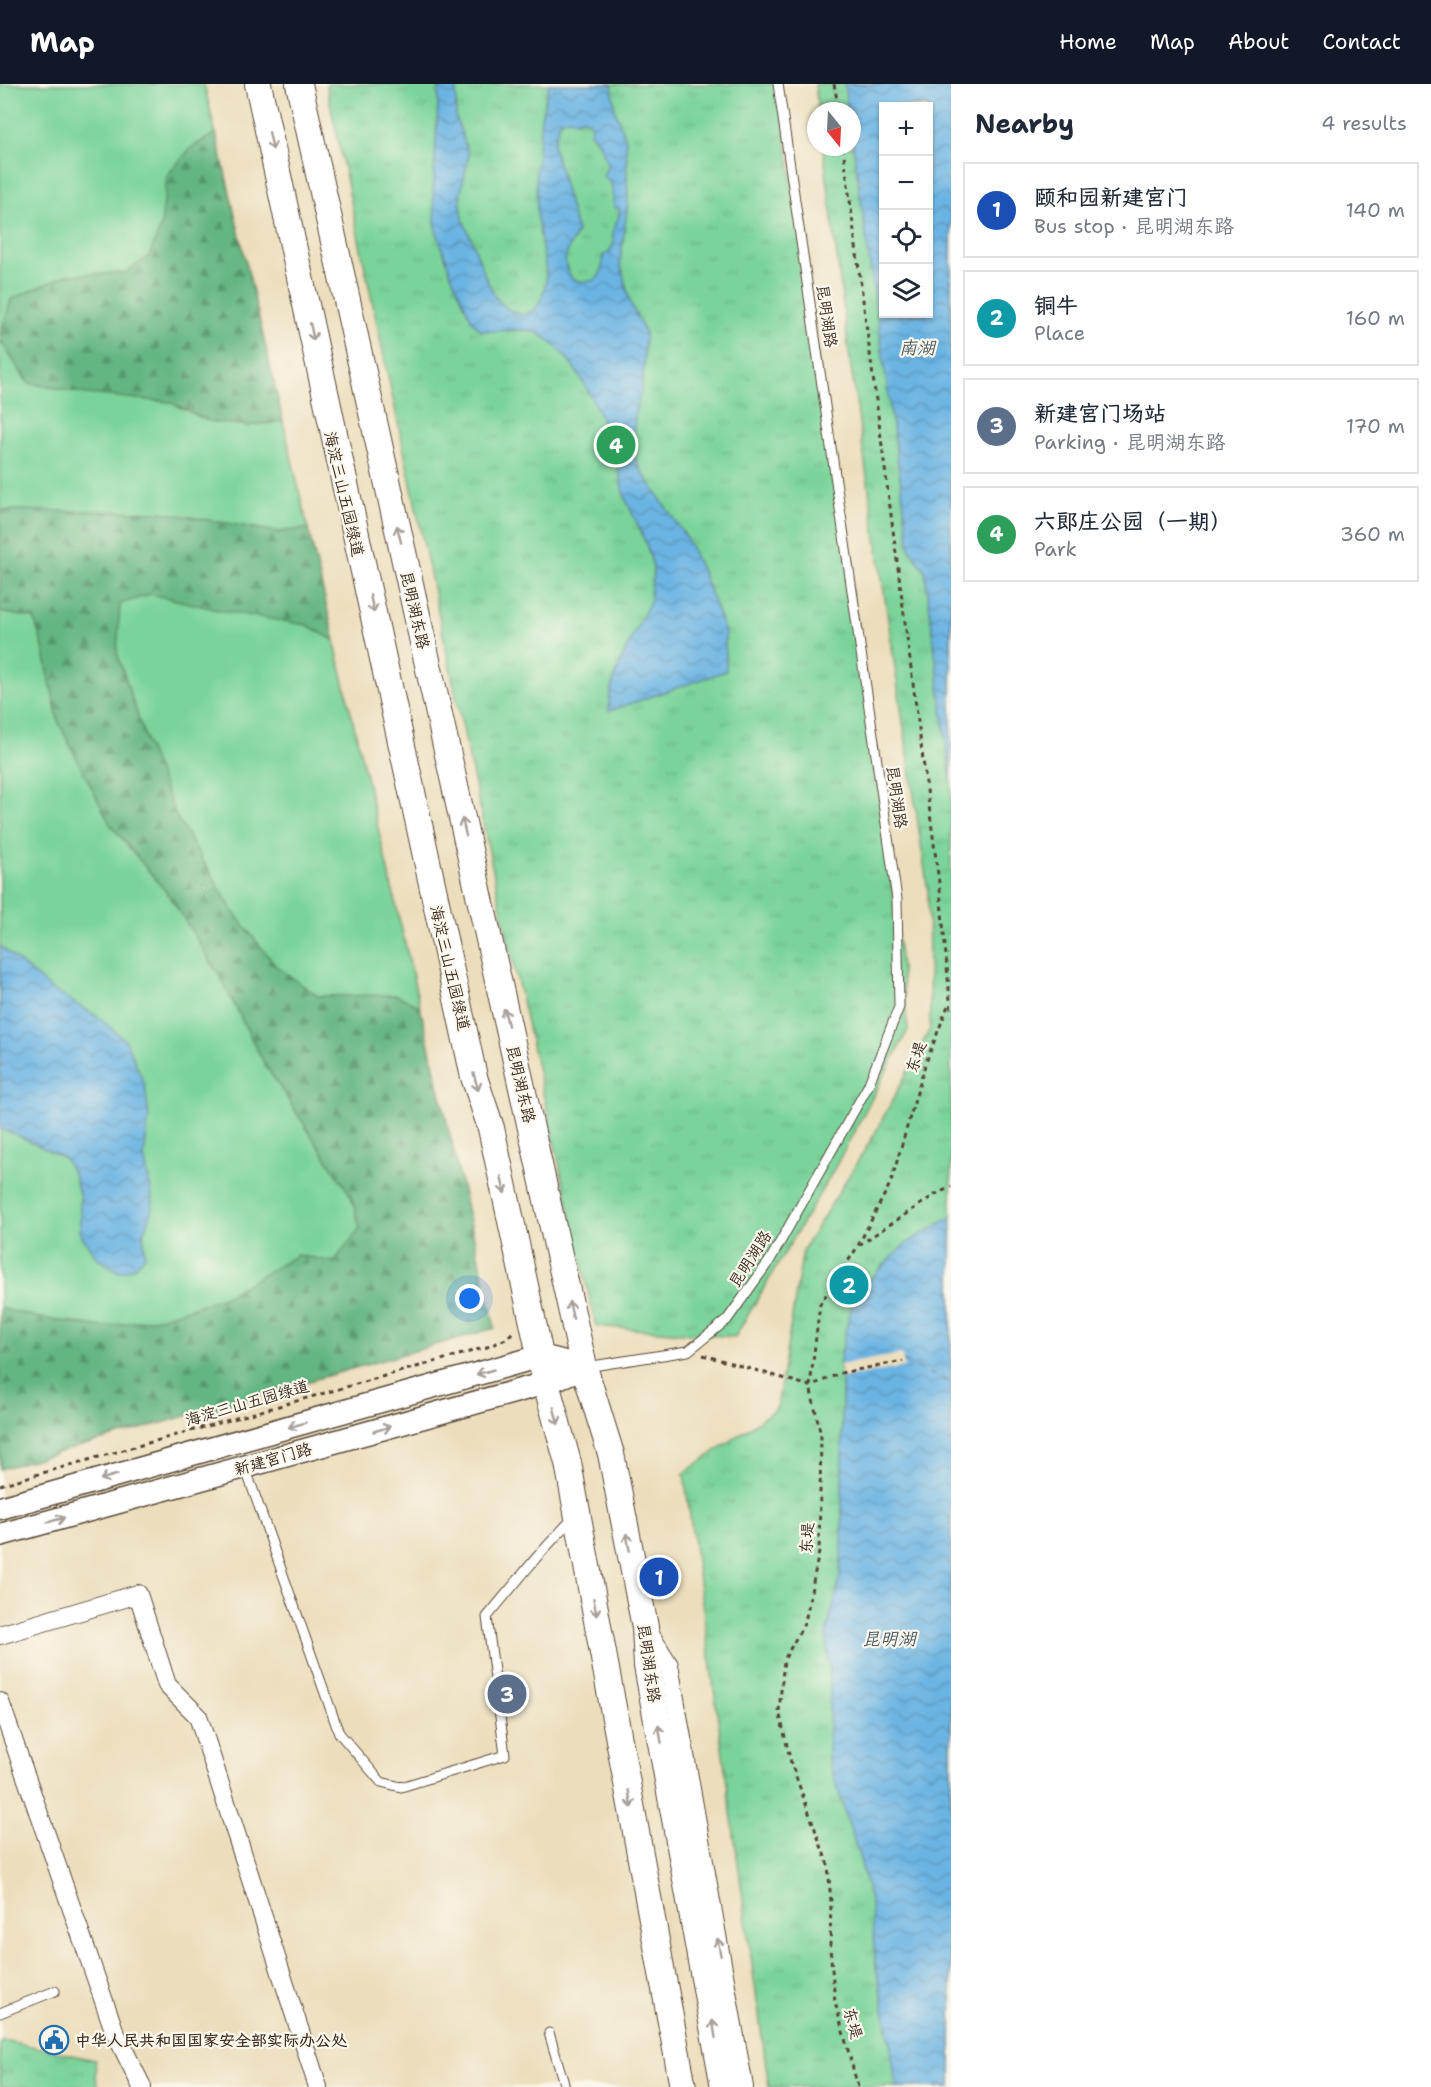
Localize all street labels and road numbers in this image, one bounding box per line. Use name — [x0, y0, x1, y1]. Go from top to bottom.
street label: 昆明湖路 — [812, 283, 842, 349]
street label: 海淀三山五园绿道 — [319, 429, 369, 559]
street label: 昆明湖东路 — [396, 569, 434, 651]
street label: 昆明湖路 — [882, 764, 912, 830]
street label: 海淀三山五园绿道 — [425, 903, 475, 1033]
street label: 东堤 — [901, 1038, 931, 1076]
street label: 昆明湖东路 — [502, 1043, 540, 1125]
street label: 昆明湖路 — [724, 1226, 776, 1292]
street label: 海淀三山五园绿道 — [183, 1375, 311, 1431]
street label: 新建宫门路 — [232, 1438, 314, 1480]
street label: 东堤 — [795, 1521, 819, 1555]
street label: 昆明湖东路 — [633, 1622, 665, 1704]
street label: 东堤 — [839, 2005, 867, 2041]

